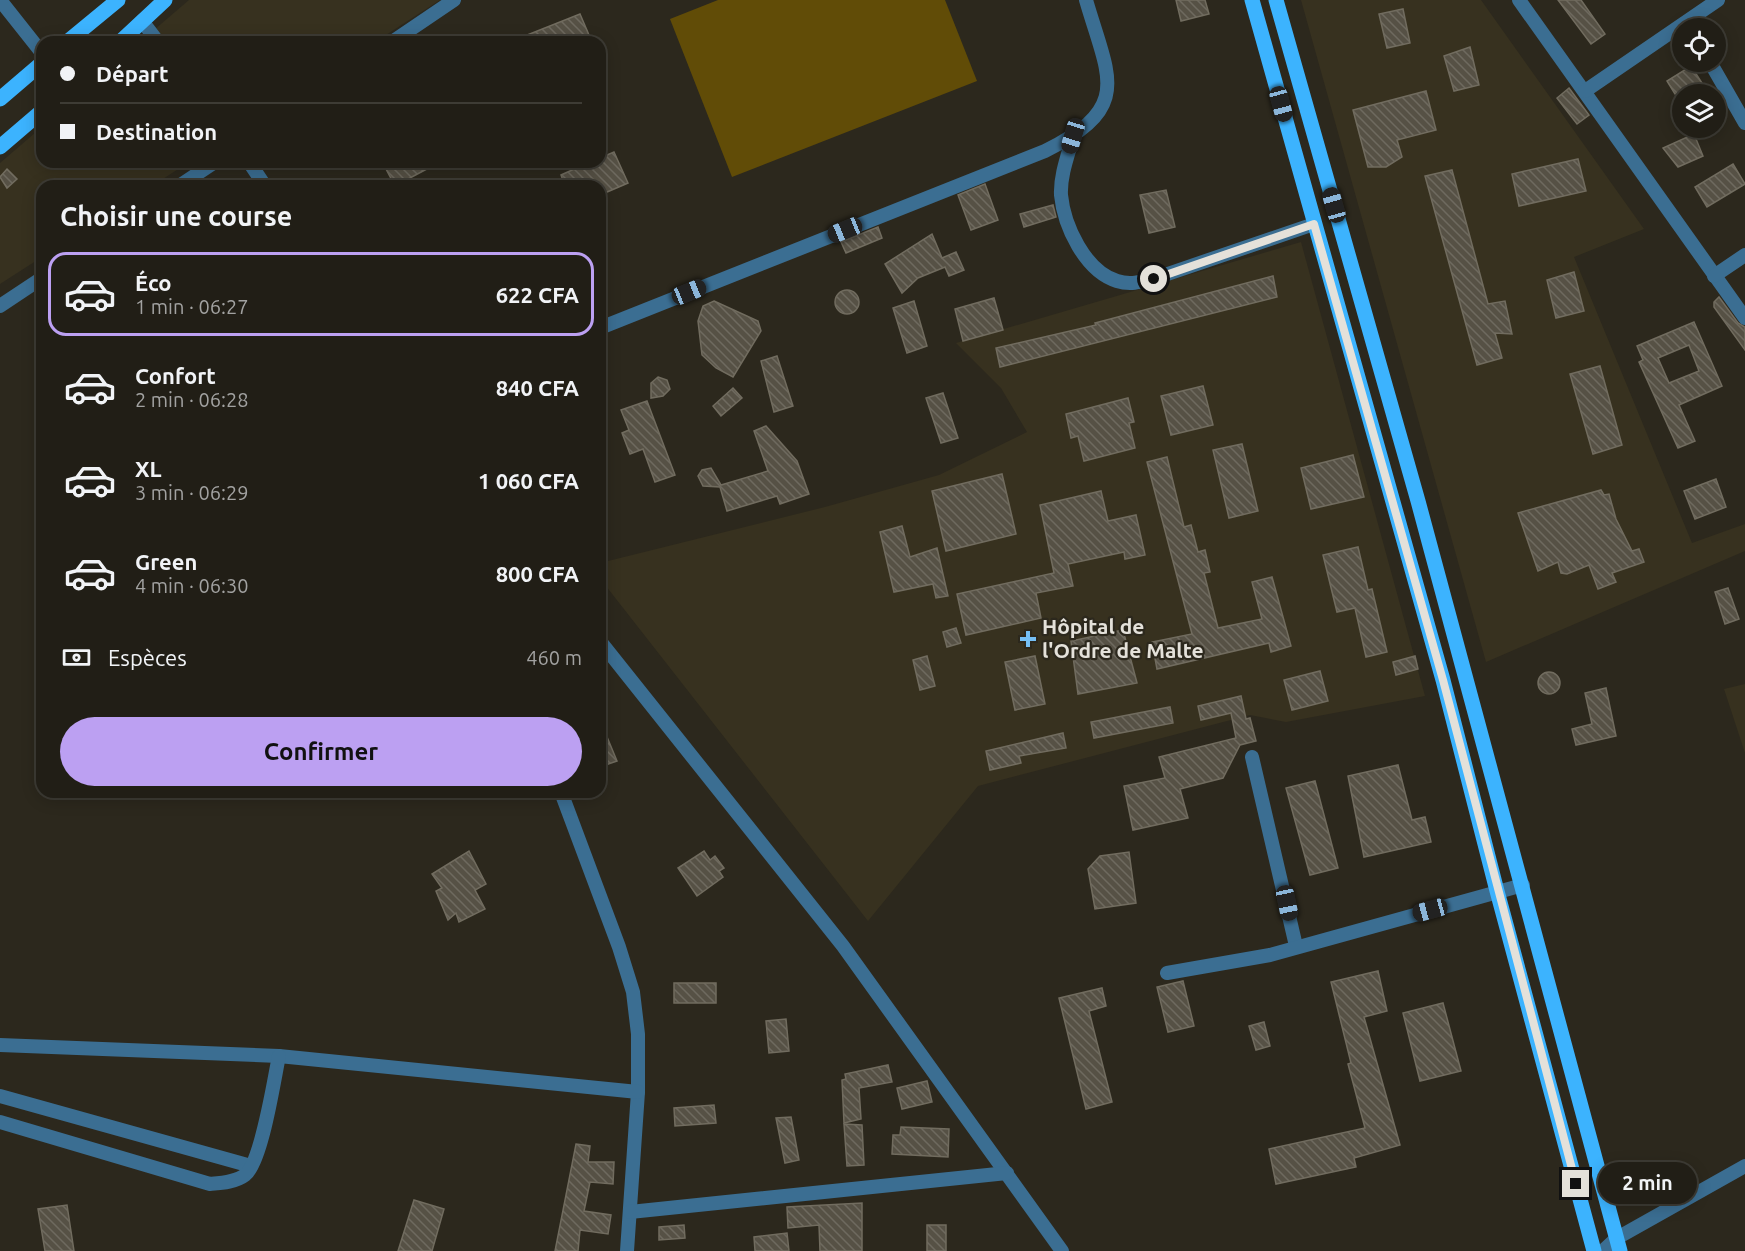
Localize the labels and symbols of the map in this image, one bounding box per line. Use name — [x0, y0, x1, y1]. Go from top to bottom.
car — [1268, 84, 1294, 124]
car — [1059, 116, 1087, 156]
car — [1320, 185, 1348, 225]
car — [825, 215, 865, 245]
route start — [1140, 265, 1167, 292]
car — [669, 277, 709, 307]
place label: Hôpital de l'Ordre de Malte — [1042, 614, 1204, 662]
marker: Hôpital de l'Ordre de Malte — [1019, 630, 1037, 648]
car — [1274, 884, 1300, 922]
car — [1410, 897, 1450, 923]
callout: 2 min — [1597, 1163, 1696, 1205]
route end — [1562, 1170, 1589, 1197]

